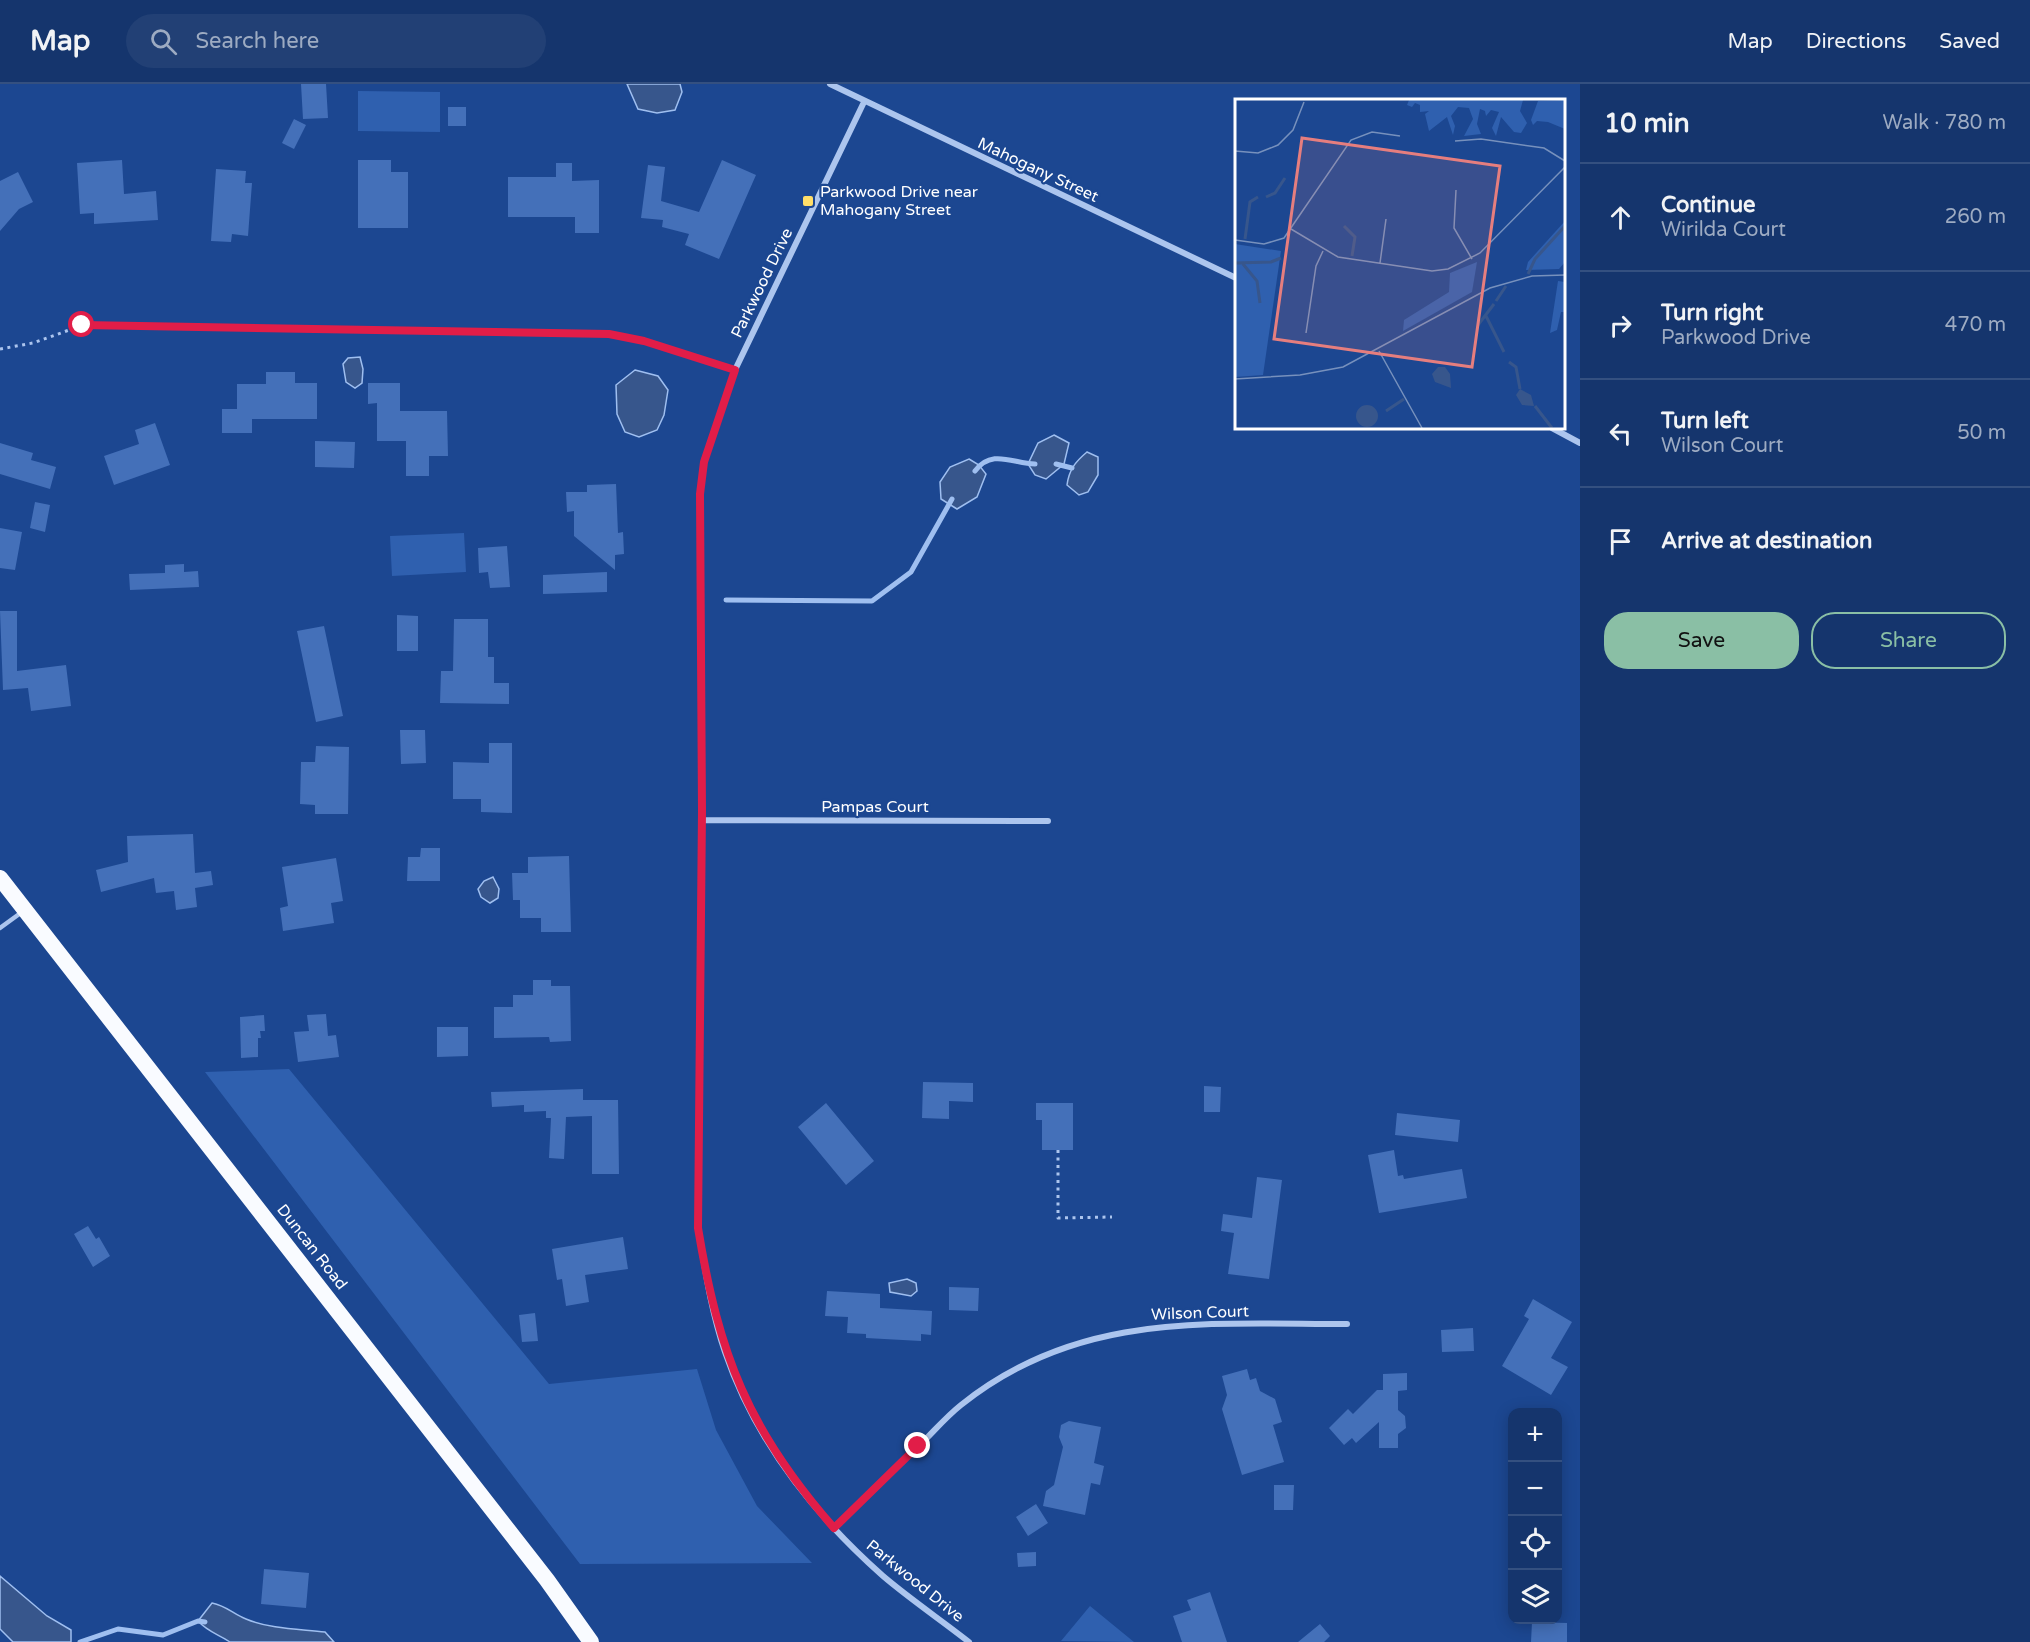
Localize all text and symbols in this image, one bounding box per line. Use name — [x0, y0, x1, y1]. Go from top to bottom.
search box — [126, 14, 546, 68]
text: Map — [30, 24, 90, 58]
icon: search — [147, 25, 180, 58]
text: Search here — [195, 28, 319, 54]
text: Map — [1727, 29, 1773, 54]
text: Directions — [1806, 29, 1906, 54]
text: Saved — [1939, 29, 2000, 54]
inset map — [1235, 99, 1565, 429]
text: 10 min — [1604, 108, 1690, 139]
text: Walk · 780 m — [1883, 111, 2006, 135]
street label: Mahogany Street — [974, 133, 1102, 207]
place label: Parkwood Drive near Mahogany Street — [820, 182, 979, 220]
text: Continue — [1661, 192, 1756, 218]
marker: Parkwood Drive near Mahogany Street — [801, 194, 815, 208]
icon: ahead — [1604, 201, 1637, 234]
text: 260 m — [1945, 205, 2006, 229]
text: Wirilda Court — [1661, 218, 1786, 242]
street label: Parkwood Drive — [727, 225, 797, 341]
text: Turn right — [1661, 300, 1763, 326]
icon: right — [1604, 309, 1637, 342]
route start — [68, 311, 94, 337]
text: 470 m — [1945, 313, 2006, 337]
text: Parkwood Drive — [1661, 326, 1811, 350]
text: Turn left — [1661, 408, 1749, 434]
icon: left — [1604, 417, 1637, 450]
text: 50 m — [1957, 421, 2006, 445]
text: Wilson Court — [1661, 434, 1783, 458]
icon: arrive — [1604, 525, 1637, 558]
text: Arrive at destination — [1661, 528, 1872, 554]
button: Save — [1604, 612, 1799, 669]
button: Share — [1811, 612, 2006, 669]
street label: Pampas Court — [821, 797, 929, 817]
street label: Duncan Road — [272, 1200, 352, 1294]
street label: Wilson Court — [1151, 1301, 1249, 1325]
map controls — [1508, 1408, 1562, 1624]
button: + — [1508, 1408, 1562, 1462]
route end — [904, 1432, 930, 1458]
button: − — [1508, 1462, 1562, 1516]
button: locate — [1508, 1516, 1562, 1570]
street label: Parkwood Drive — [862, 1536, 968, 1626]
button: layers — [1508, 1570, 1562, 1624]

